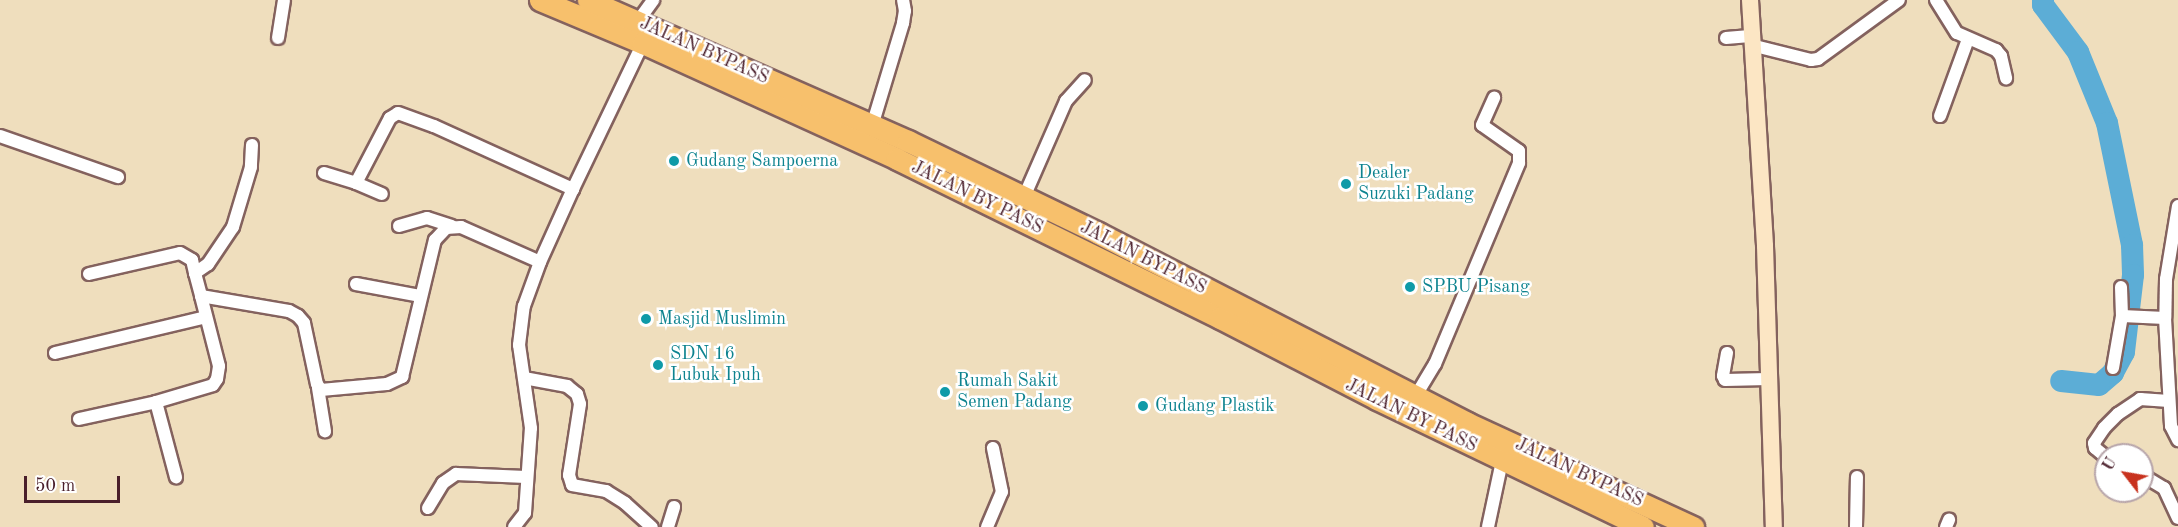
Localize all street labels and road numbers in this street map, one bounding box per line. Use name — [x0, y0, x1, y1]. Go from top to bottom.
street label: JALAN BYPASS — [636, 13, 772, 89]
street label: JALAN BY PASS — [908, 157, 1046, 239]
street label: JALAN BYPASS — [1076, 217, 1210, 299]
street label: JALAN BY PASS — [1342, 375, 1480, 457]
street label: JALAN BYPASS — [1512, 434, 1646, 512]

